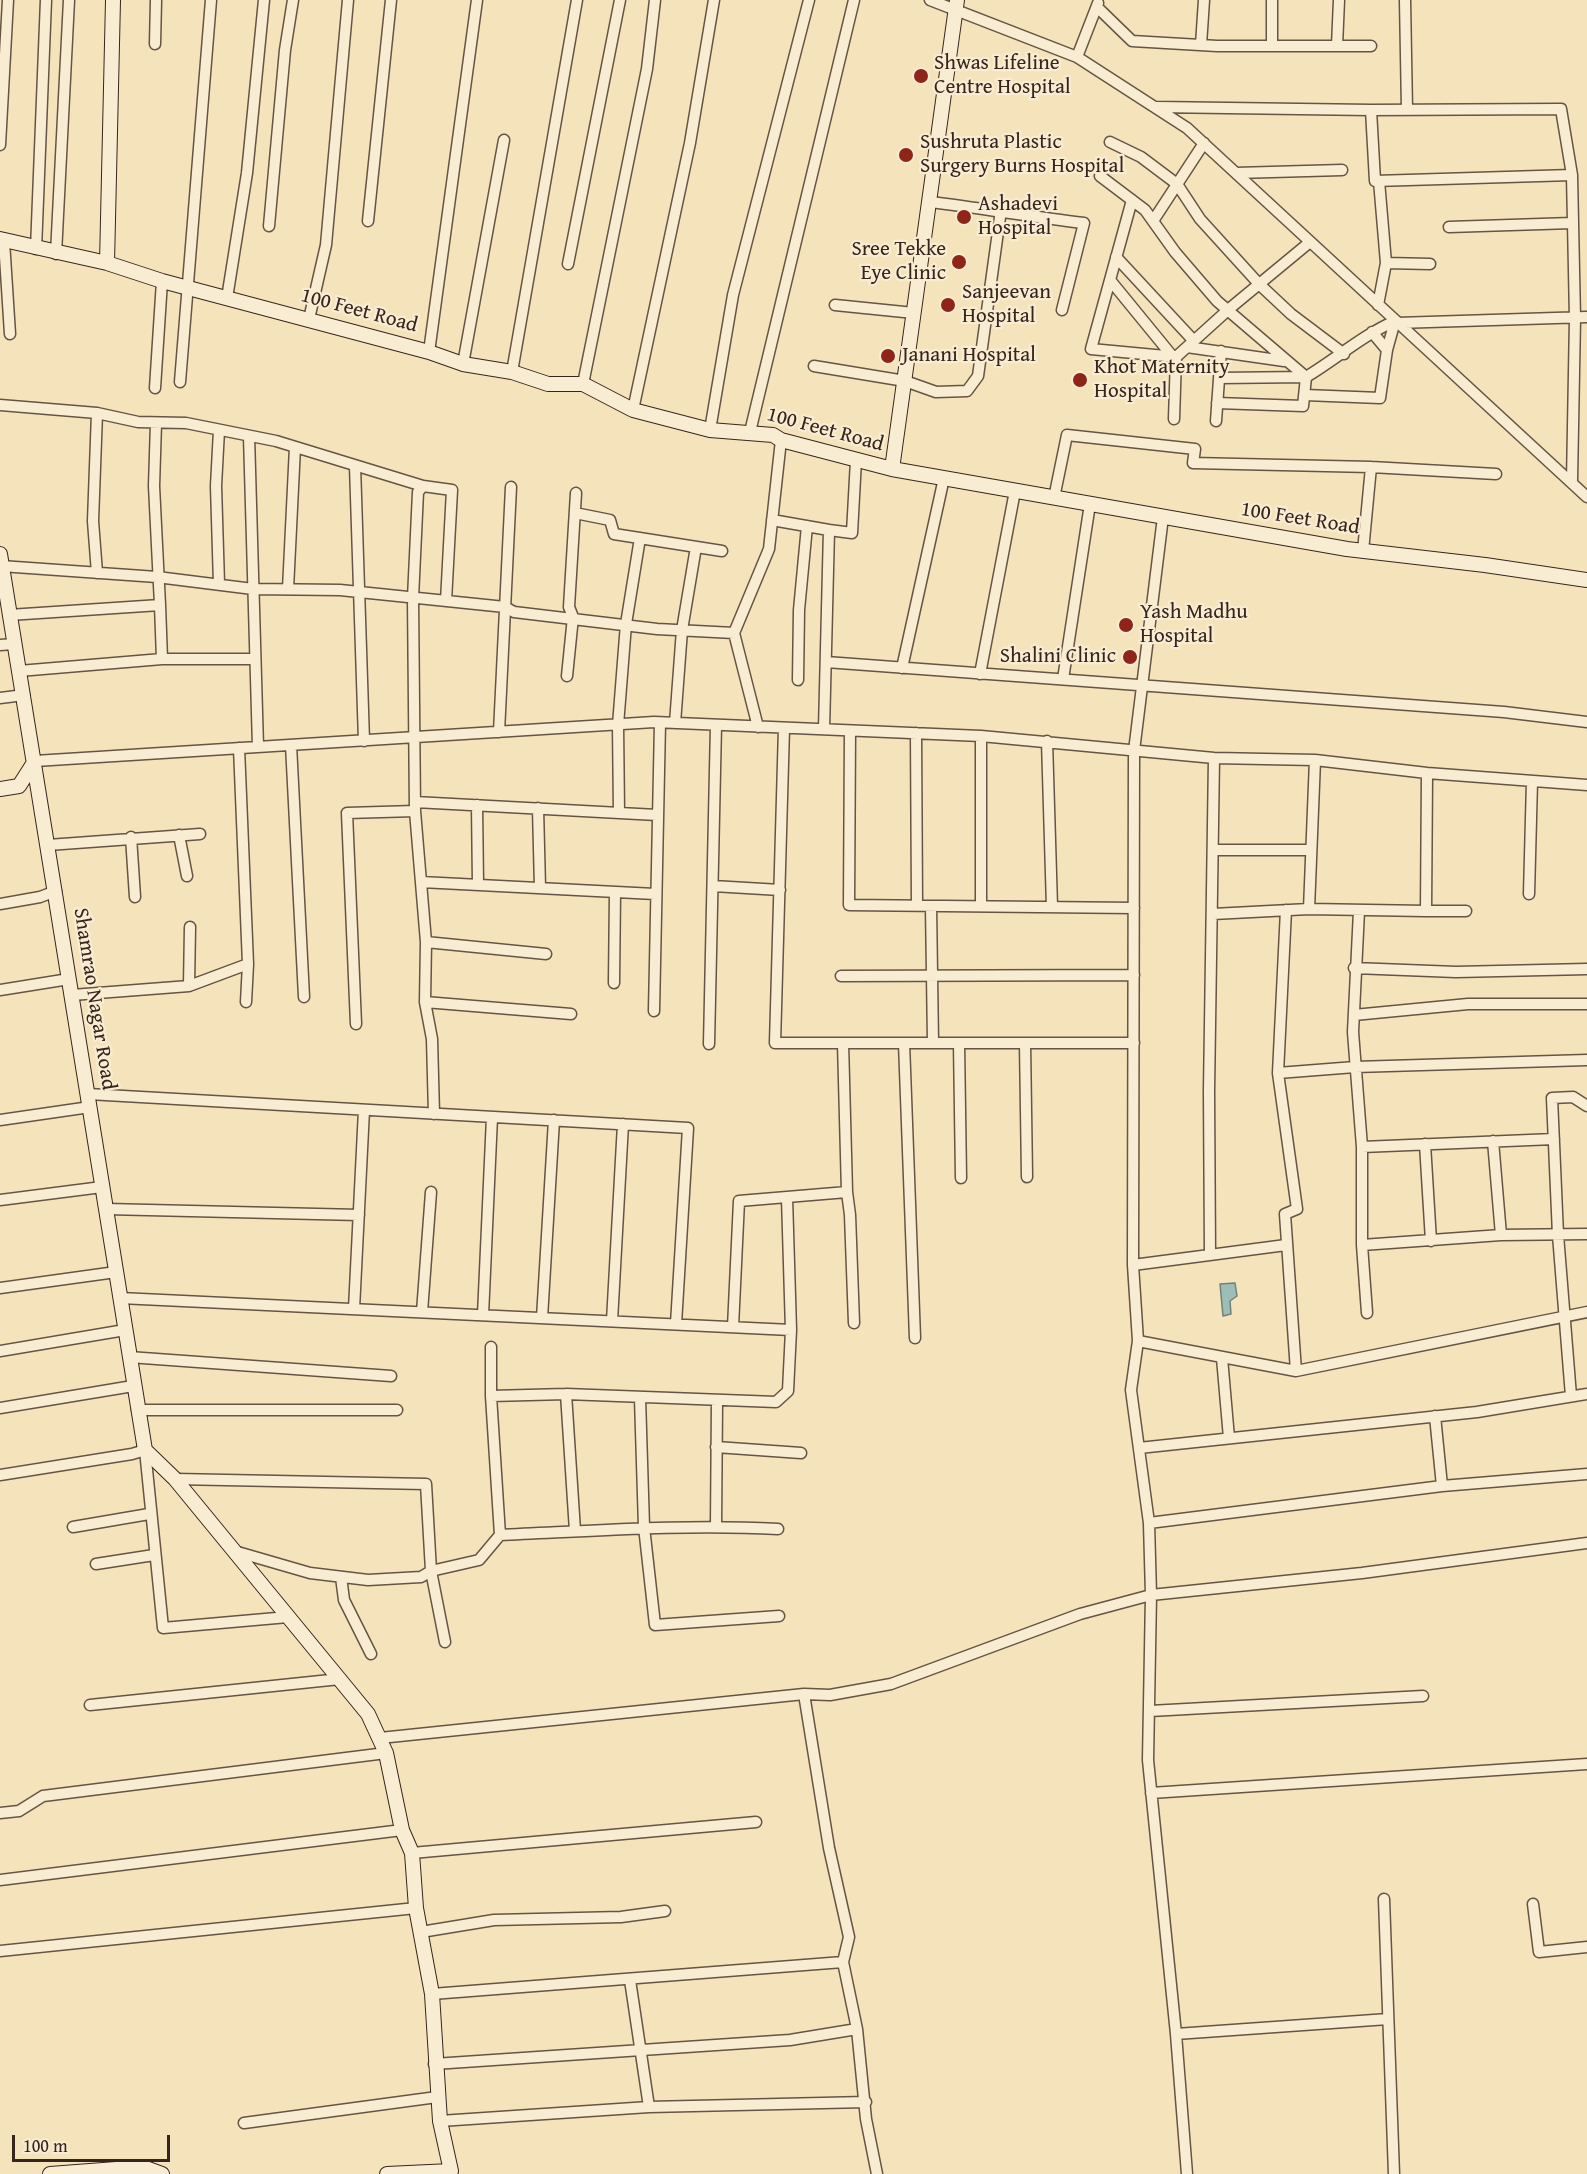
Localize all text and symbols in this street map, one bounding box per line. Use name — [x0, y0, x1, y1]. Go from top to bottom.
place label: Shwas Lifeline Centre Hospital — [934, 51, 1071, 101]
marker: Shwas Lifeline Centre Hospital — [912, 67, 930, 85]
place label: Sushruta Plastic Surgery Burns Hospital — [920, 130, 1124, 180]
marker: Sushruta Plastic Surgery Burns Hospital — [897, 146, 915, 164]
place label: Ashadevi Hospital — [978, 192, 1058, 242]
marker: Ashadevi Hospital — [955, 208, 973, 226]
place label: Sree Tekke Eye Clinic — [852, 237, 946, 287]
marker: Sree Tekke Eye Clinic — [950, 253, 968, 271]
place label: Sanjeevan Hospital — [962, 280, 1051, 330]
street label: 100 Feet Road — [298, 283, 420, 339]
marker: Sanjeevan Hospital — [939, 296, 957, 314]
place label: Janani Hospital — [902, 343, 1036, 369]
marker: Janani Hospital — [879, 347, 897, 365]
place label: Khot Maternity Hospital — [1094, 355, 1230, 405]
marker: Khot Maternity Hospital — [1071, 371, 1089, 389]
street label: 100 Feet Road — [764, 402, 886, 458]
street label: 100 Feet Road — [1239, 497, 1361, 541]
place label: Yash Madhu Hospital — [1140, 600, 1248, 650]
marker: Yash Madhu Hospital — [1117, 616, 1135, 634]
place label: Shalini Clinic — [1000, 644, 1116, 670]
marker: Shalini Clinic — [1121, 648, 1139, 666]
street label: Shamrao Nagar Road — [67, 906, 121, 1092]
scale bar — [15, 2123, 172, 2161]
text: 100 m — [23, 2132, 68, 2159]

